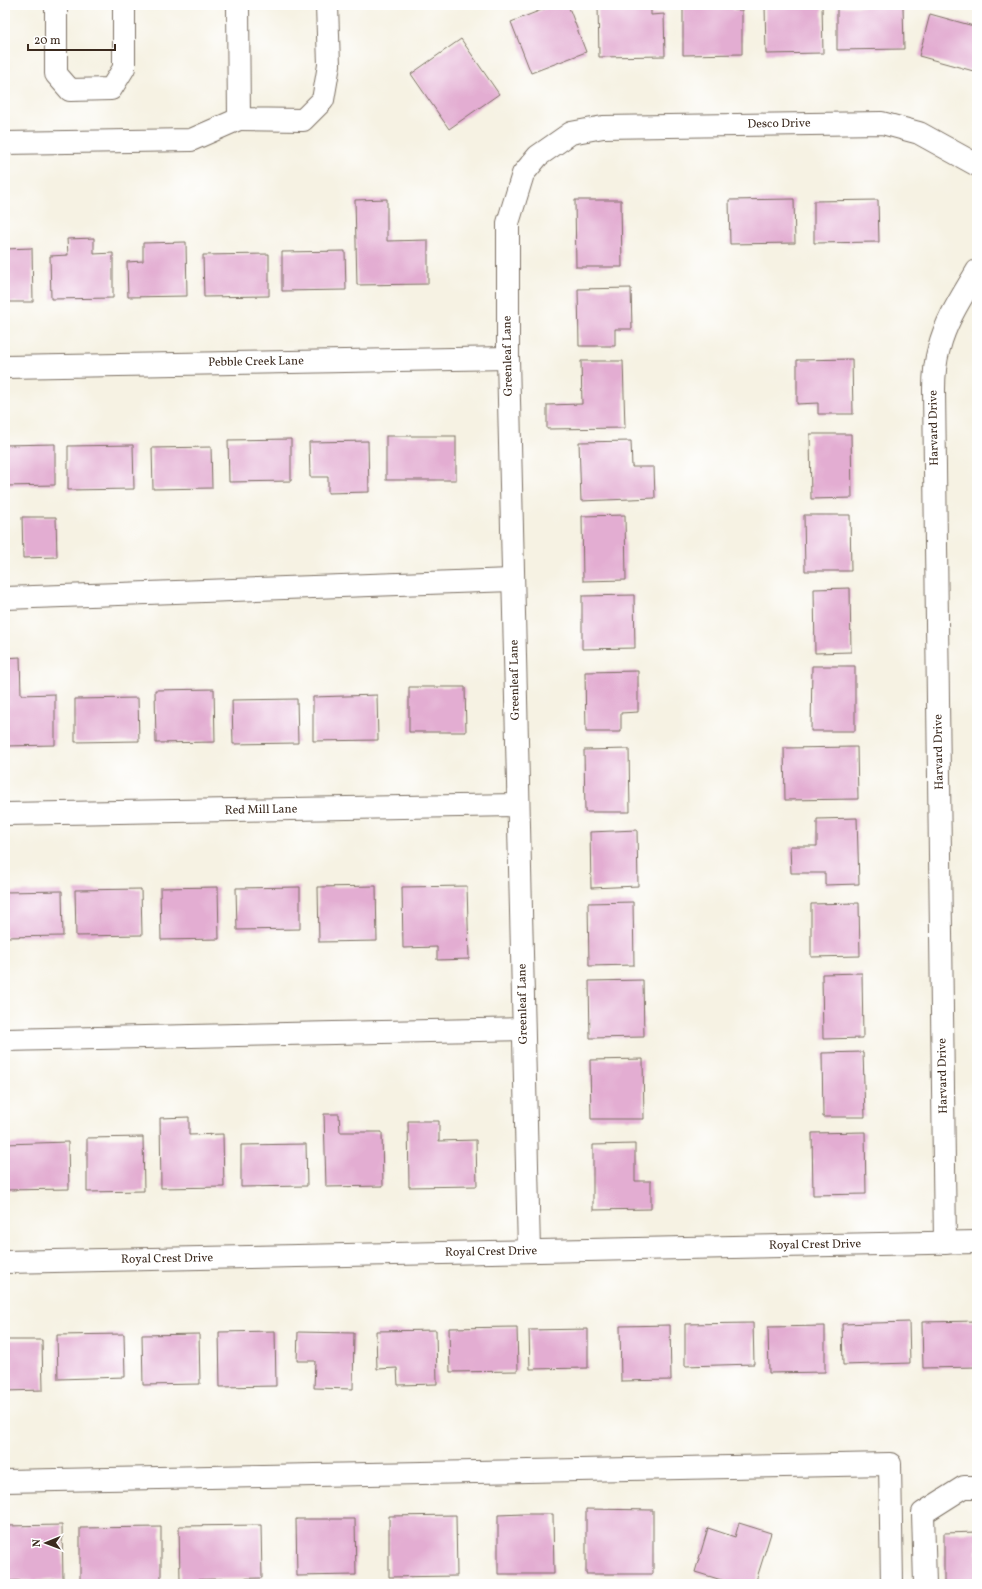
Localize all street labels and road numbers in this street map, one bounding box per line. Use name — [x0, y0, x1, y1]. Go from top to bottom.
street label: Desco Drive — [747, 115, 811, 133]
street label: Greenleaf Lane — [499, 315, 517, 397]
street label: Pebble Creek Lane — [208, 353, 304, 371]
street label: Harvard Drive — [925, 390, 943, 466]
street label: Greenleaf Lane — [506, 639, 524, 721]
street label: Harvard Drive — [930, 714, 948, 790]
street label: Red Mill Lane — [224, 801, 298, 819]
street label: Greenleaf Lane — [514, 963, 532, 1045]
street label: Harvard Drive — [934, 1038, 952, 1114]
street label: Royal Crest Drive — [769, 1236, 862, 1254]
street label: Royal Crest Drive — [445, 1243, 538, 1261]
street label: Royal Crest Drive — [121, 1250, 214, 1268]

